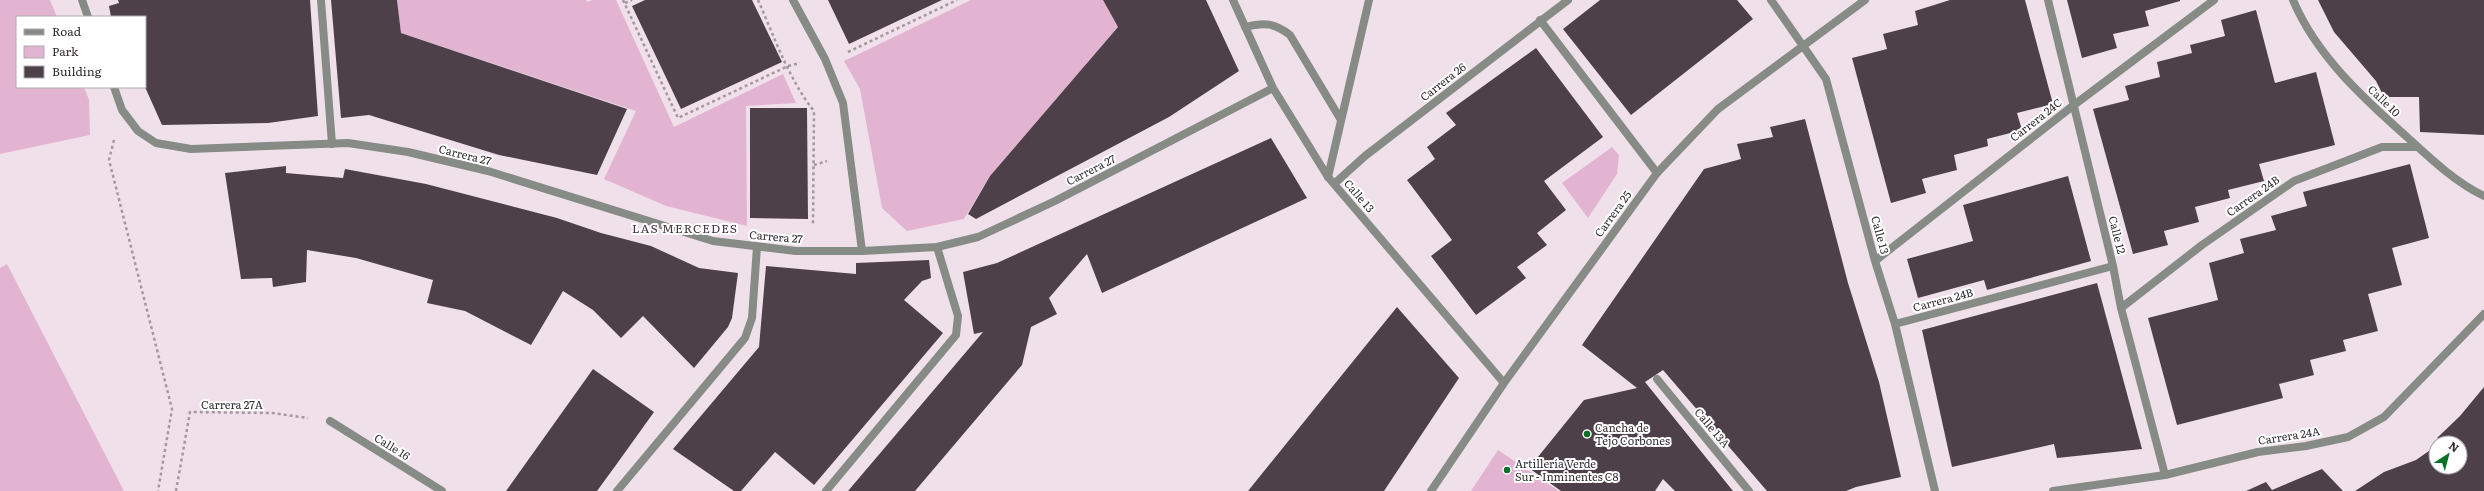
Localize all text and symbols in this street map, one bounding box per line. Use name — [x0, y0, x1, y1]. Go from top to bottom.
legend — [16, 16, 146, 88]
text: Road — [52, 22, 82, 40]
text: Park — [52, 42, 79, 60]
street label: Carrera 26 — [1416, 58, 1469, 104]
text: Building — [52, 62, 102, 80]
street label: Calle 10 — [2365, 81, 2404, 120]
street label: Carrera 24C — [2006, 94, 2065, 145]
street label: Carrera 27 — [437, 140, 494, 168]
street label: Carrera 27 — [1063, 150, 1118, 188]
street label: Carrera 24B — [2223, 171, 2282, 219]
street label: Calle 13 — [1341, 175, 1379, 215]
street label: Carrera 25 — [1590, 187, 1635, 240]
street label: Calle 13 — [1868, 214, 1894, 256]
street label: Calle 12 — [2106, 214, 2131, 256]
district label: LAS MERCEDES — [632, 219, 738, 237]
street label: Carrera 27 — [749, 226, 804, 246]
street label: Carrera 24B — [1911, 283, 1975, 315]
street label: Carrera 27A — [201, 396, 263, 412]
street label: Calle 13A — [1691, 404, 1734, 451]
place label: Cancha de Tejo Corbones — [1595, 419, 1670, 448]
street label: Carrera 24A — [2257, 422, 2321, 448]
street label: Calle 16 — [372, 429, 413, 463]
marker: Cancha de Tejo Corbones — [1582, 429, 1592, 439]
north arrow — [2428, 435, 2468, 475]
text: N — [2446, 437, 2463, 455]
place label: Artillería Verde Sur - Inminentes C8 — [1515, 455, 1619, 484]
marker: Artillería Verde Sur - Inminentes C8 — [1502, 465, 1512, 475]

